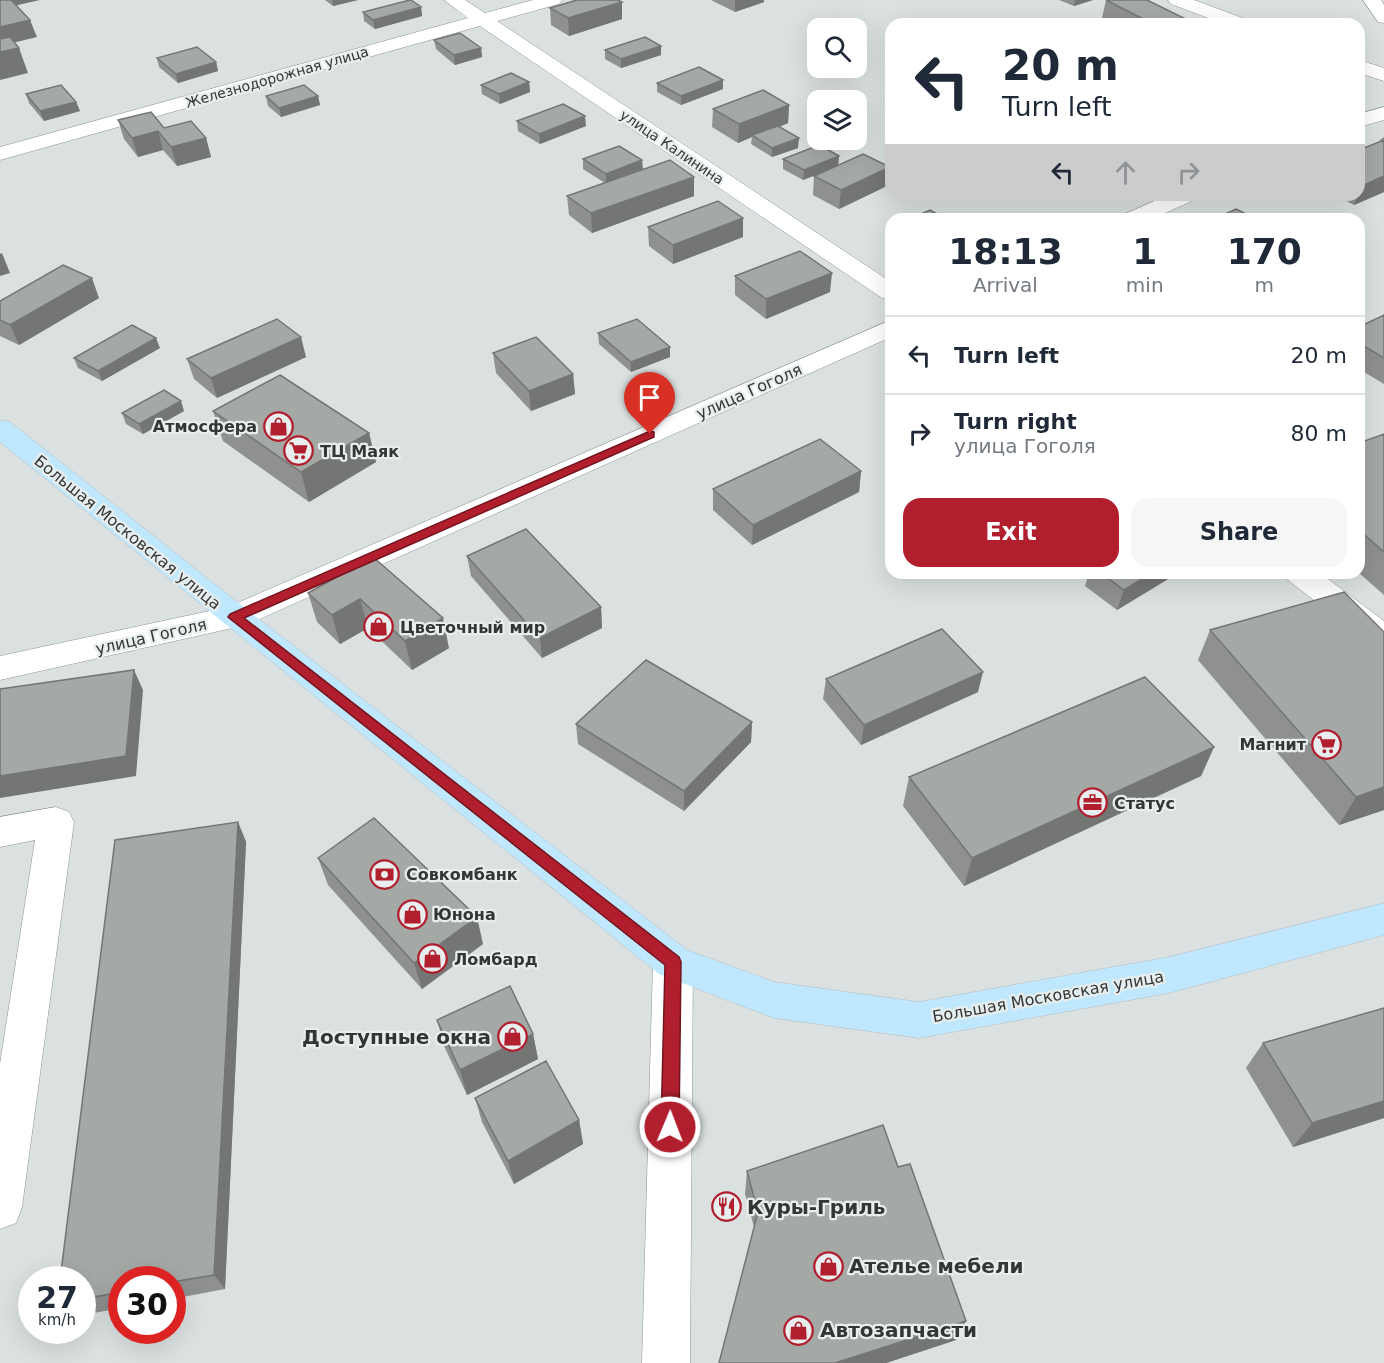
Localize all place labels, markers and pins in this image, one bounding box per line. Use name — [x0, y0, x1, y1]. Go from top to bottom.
pin — [624, 372, 675, 434]
shop icon: Атмосфера — [262, 410, 294, 442]
place label: Атмосфера — [153, 417, 257, 436]
supermarket icon: ТЦ Маяк — [283, 435, 315, 467]
place label: ТЦ Маяк — [320, 442, 399, 461]
shop icon: Цветочный мир — [363, 611, 395, 643]
place label: Цветочный мир — [400, 618, 545, 637]
supermarket icon: Магнит — [1311, 728, 1343, 760]
place label: Магнит — [1239, 735, 1307, 754]
office icon: Статус — [1077, 787, 1109, 819]
place label: Статус — [1114, 794, 1175, 813]
bank icon: Совкомбанк — [369, 858, 401, 890]
place label: Совкомбанк — [406, 865, 518, 884]
shop icon: Юнона — [396, 898, 428, 930]
place label: Юнона — [433, 905, 496, 924]
shop icon: Ломбард — [417, 943, 449, 975]
place label: Ломбард — [454, 950, 538, 969]
shop icon: Доступные окна — [496, 1021, 528, 1053]
place label: Доступные окна — [302, 1025, 491, 1049]
restaurant icon: Куры-Гриль — [710, 1191, 742, 1223]
place label: Куры-Гриль — [747, 1195, 885, 1219]
shop icon: Ателье мебели — [812, 1250, 844, 1282]
place label: Ателье мебели — [849, 1254, 1024, 1278]
shop icon: Автозапчасти — [783, 1314, 815, 1346]
place label: Автозапчасти — [820, 1318, 977, 1342]

